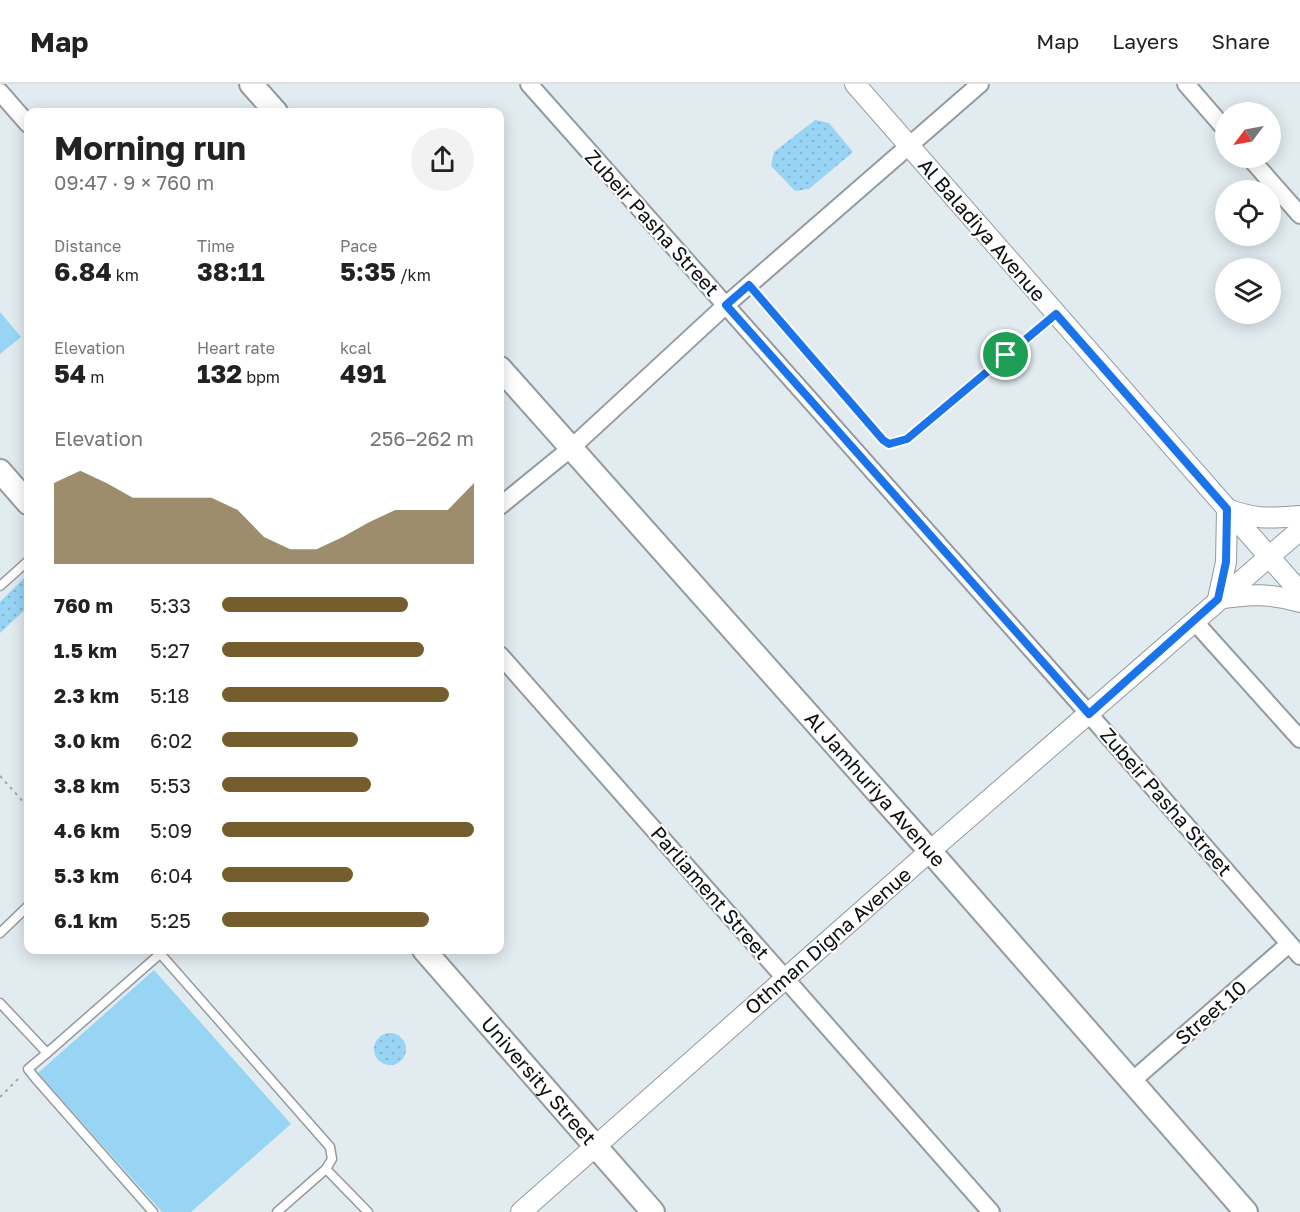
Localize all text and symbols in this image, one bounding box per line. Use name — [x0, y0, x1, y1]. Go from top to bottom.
text: Map — [30, 25, 88, 58]
text: Map — [1036, 28, 1079, 54]
text: Layers — [1112, 28, 1179, 54]
text: Share — [1212, 28, 1270, 54]
north arrow — [1215, 102, 1281, 168]
map controls — [1215, 102, 1281, 324]
text: Morning run — [54, 128, 246, 167]
button: share — [411, 128, 474, 191]
street label: Zubeir Pasha Street — [581, 144, 725, 300]
street label: Al Baladiya Avenue — [914, 153, 1052, 306]
text: 09:47 · 9 × 760 m — [54, 170, 214, 194]
button: locate — [1215, 180, 1281, 246]
text: Distance — [54, 236, 121, 256]
text: Time — [197, 236, 235, 256]
text: Pace — [340, 236, 377, 256]
text: 6.84 — [54, 256, 112, 287]
text: 38:11 — [197, 256, 265, 287]
text: 5:35 — [340, 256, 396, 287]
button: layers — [1215, 258, 1281, 324]
text: km — [112, 265, 139, 285]
text: /km — [396, 265, 431, 285]
pin — [980, 329, 1031, 380]
text: Elevation — [54, 338, 125, 358]
text: Heart rate — [197, 338, 275, 358]
text: kcal — [340, 338, 372, 358]
icon: arrive — [989, 338, 1022, 371]
text: 54 — [54, 358, 86, 389]
text: 132 — [197, 358, 242, 389]
text: 491 — [340, 358, 386, 389]
text: m — [86, 367, 104, 387]
text: bpm — [242, 367, 280, 387]
text: Elevation — [54, 426, 143, 450]
text: 256–262 m — [370, 426, 474, 450]
text: 760 m — [54, 593, 113, 617]
text: 5:33 — [150, 593, 191, 617]
text: 1.5 km — [54, 638, 117, 662]
text: 5:27 — [150, 638, 190, 662]
text: 2.3 km — [54, 683, 119, 707]
text: 5:18 — [150, 683, 190, 707]
street label: Al Jamhuriya Avenue — [800, 706, 951, 871]
street label: Zubeir Pasha Street — [1096, 722, 1238, 880]
text: 3.0 km — [54, 728, 120, 752]
text: 6:02 — [150, 728, 192, 752]
text: 3.8 km — [54, 773, 120, 797]
text: 5:53 — [150, 773, 191, 797]
text: 4.6 km — [54, 818, 120, 842]
text: 5:09 — [150, 818, 192, 842]
street label: Parliament Street — [646, 821, 775, 964]
street label: Othman Digna Avenue — [739, 862, 915, 1019]
text: 5.3 km — [54, 863, 119, 887]
text: 6:04 — [150, 863, 193, 887]
text: 6.1 km — [54, 908, 118, 932]
text: 5:25 — [150, 908, 191, 932]
street label: Street 10 — [1170, 975, 1251, 1050]
street label: University Street — [477, 1011, 602, 1149]

